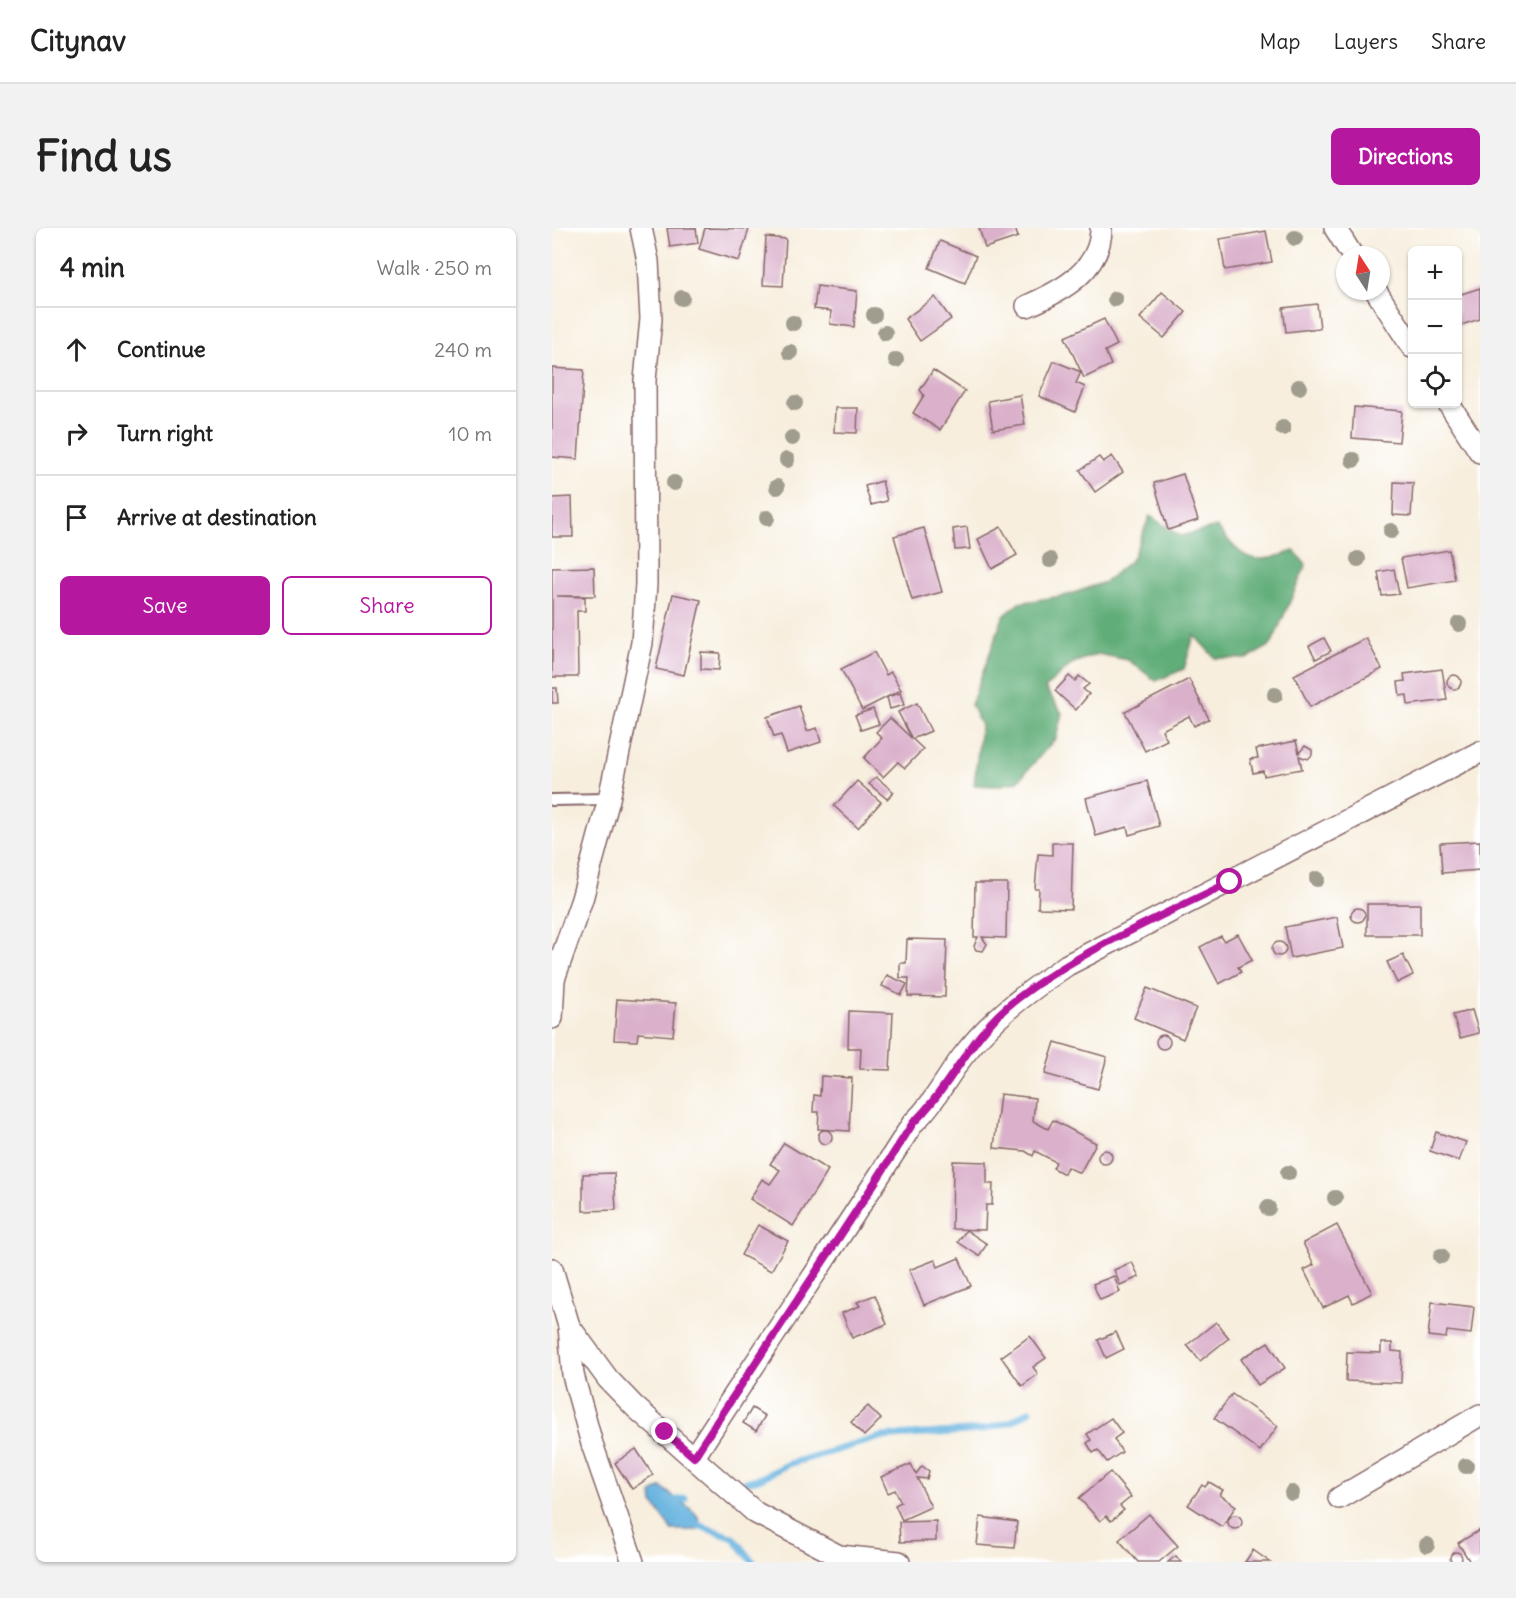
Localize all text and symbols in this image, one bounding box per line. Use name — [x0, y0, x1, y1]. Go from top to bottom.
text: Citynav — [30, 23, 126, 59]
text: Map — [1260, 28, 1300, 55]
text: Layers — [1333, 28, 1398, 55]
text: Share — [1431, 28, 1486, 55]
button: Directions — [1331, 128, 1480, 185]
text: Find us — [36, 130, 172, 182]
north arrow — [1336, 246, 1390, 300]
map controls — [1408, 246, 1462, 408]
button: + — [1408, 246, 1462, 300]
text: 4 min — [60, 251, 125, 284]
text: Walk · 250 m — [377, 255, 492, 280]
button: − — [1408, 300, 1462, 354]
icon: ahead — [60, 333, 93, 366]
text: Continue — [117, 335, 206, 363]
text: 240 m — [434, 337, 492, 362]
button: locate — [1408, 354, 1462, 408]
icon: right — [60, 417, 93, 450]
text: Turn right — [117, 419, 213, 447]
text: 10 m — [449, 421, 492, 446]
icon: arrive — [60, 501, 93, 534]
text: Arrive at destination — [117, 503, 317, 531]
button: Save — [60, 576, 270, 635]
button: Share — [282, 576, 492, 635]
route start — [1216, 868, 1242, 894]
route end — [651, 1418, 677, 1444]

